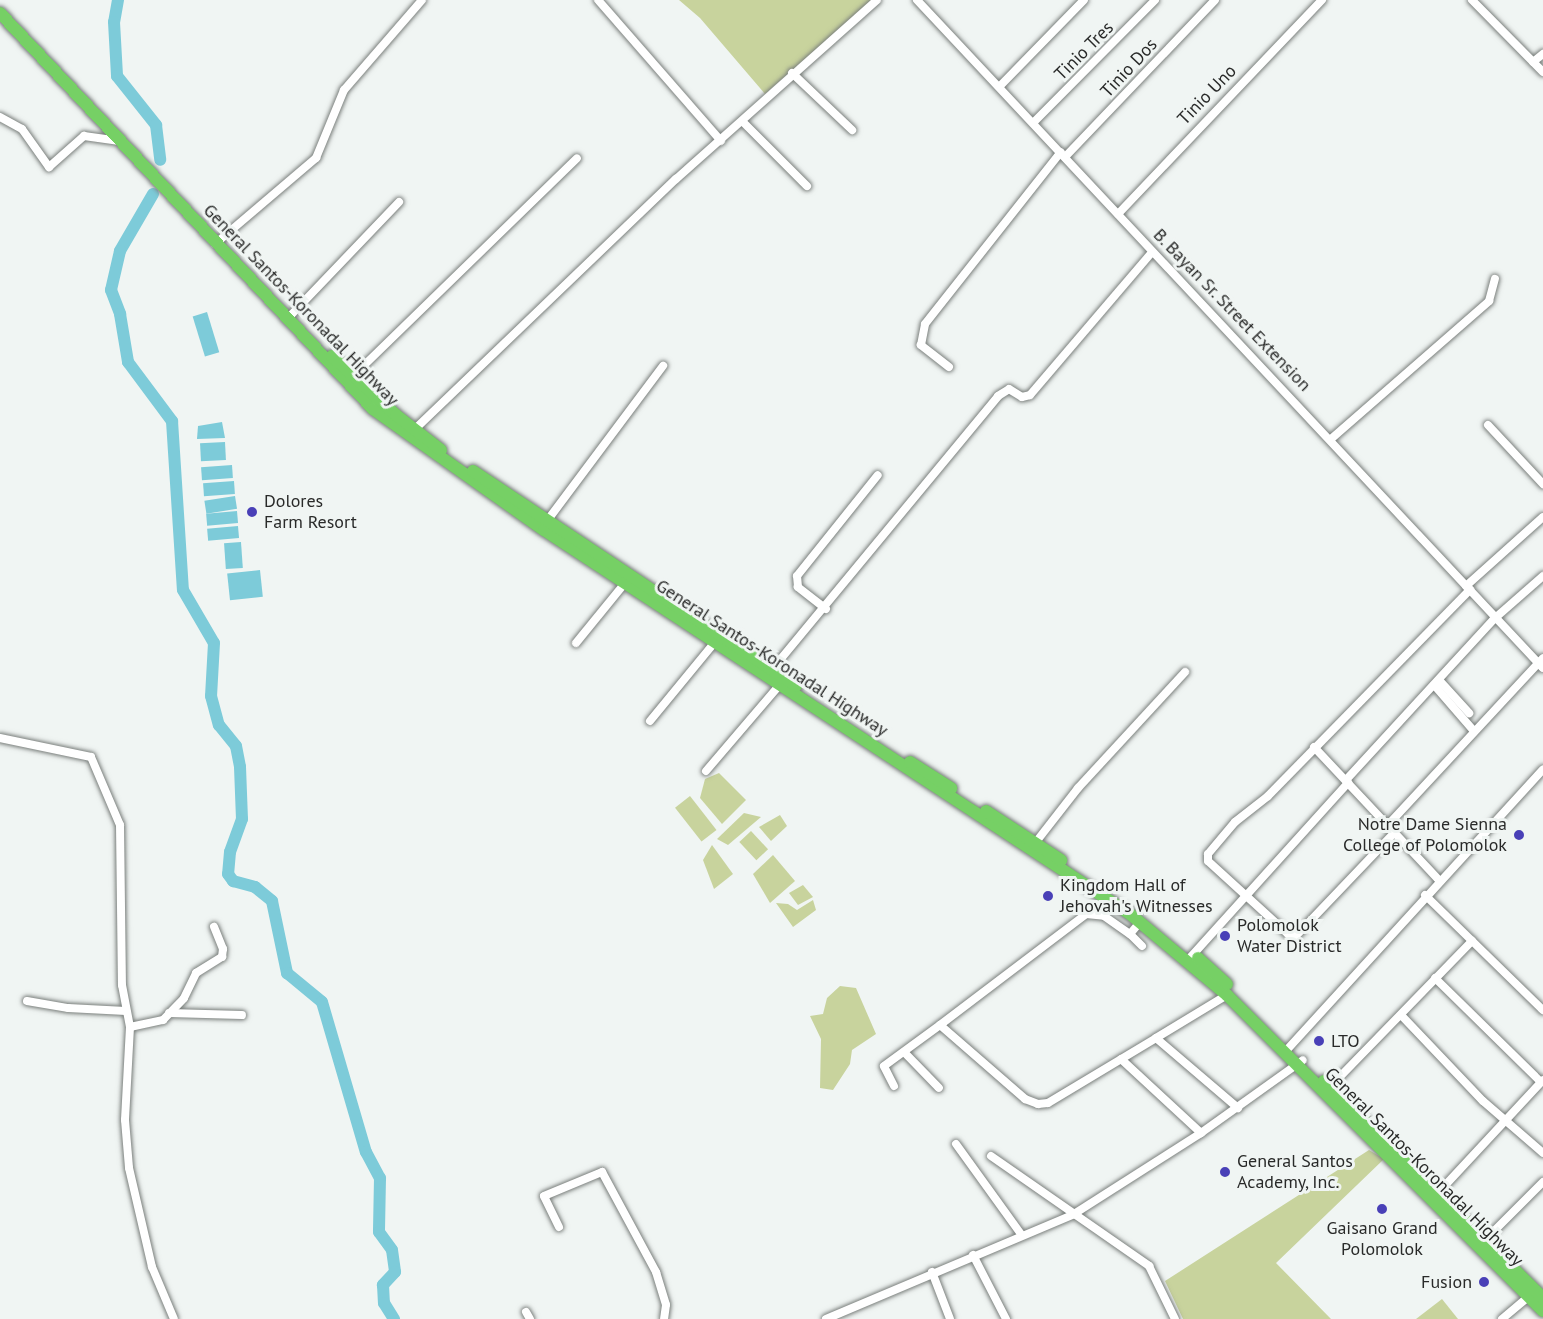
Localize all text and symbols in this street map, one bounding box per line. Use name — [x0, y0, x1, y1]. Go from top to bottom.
street label: Tinio Tres — [1050, 17, 1118, 85]
street label: Tinio Dos — [1096, 34, 1162, 102]
street label: Tinio Uno — [1173, 60, 1241, 130]
street label: General Santos-Koronadal Highway — [199, 200, 403, 410]
street label: B. Bayan Sr. Street Extension — [1148, 223, 1316, 397]
place label: Dolores Farm Resort — [264, 491, 357, 534]
marker: Dolores Farm Resort — [245, 505, 259, 519]
street label: General Santos-Koronadal Highway — [652, 575, 892, 741]
place label: Notre Dame Sienna College of Polomolok — [1343, 814, 1507, 856]
marker: Notre Dame Sienna College of Polomolok — [1512, 828, 1526, 842]
place label: Kingdom Hall of Jehovah's Witnesses — [1060, 875, 1213, 918]
marker: Kingdom Hall of Jehovah's Witnesses — [1041, 889, 1055, 903]
place label: Polomolok Water District — [1237, 915, 1342, 958]
marker: Polomolok Water District — [1218, 929, 1232, 943]
place label: LTO — [1331, 1030, 1360, 1052]
marker: LTO — [1312, 1034, 1326, 1048]
street label: General Santos-Koronadal Highway — [1320, 1063, 1528, 1271]
place label: General Santos Academy, Inc. — [1237, 1151, 1353, 1194]
marker: General Santos Academy, Inc. — [1218, 1165, 1232, 1179]
marker: Gaisano Grand Polomolok — [1375, 1202, 1389, 1216]
place label: Gaisano Grand Polomolok — [1326, 1218, 1438, 1260]
place label: Fusion — [1421, 1271, 1472, 1293]
marker: Fusion — [1477, 1275, 1491, 1289]

